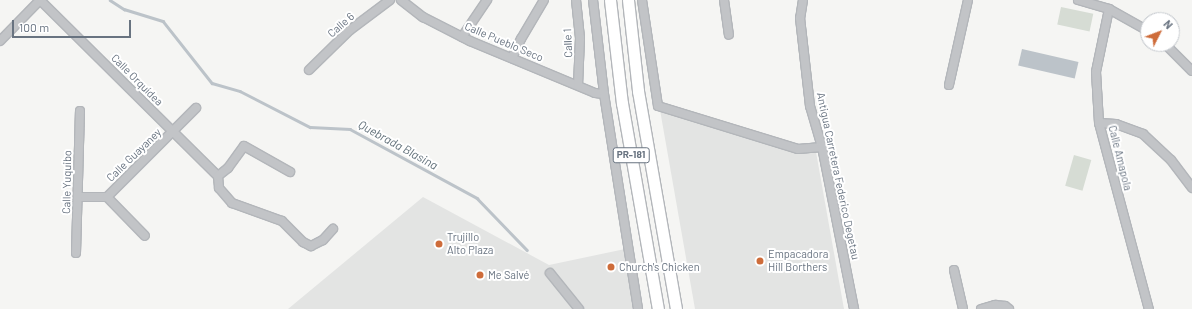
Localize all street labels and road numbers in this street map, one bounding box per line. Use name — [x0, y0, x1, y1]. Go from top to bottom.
street label: Calle 6 — [325, 10, 357, 40]
street label: Calle Pueblo Seco — [463, 19, 545, 65]
street label: Calle 1 — [561, 28, 575, 58]
street label: Calle Orquídea — [108, 51, 166, 109]
street label: Antigua Carretera Federico Degetau — [814, 91, 862, 261]
street label: Calle Amapola — [1106, 124, 1134, 192]
street label: Calle Guayaney — [104, 126, 164, 184]
road number: PR-181 — [612, 147, 650, 163]
street label: Calle Yuquibo — [60, 150, 74, 214]

